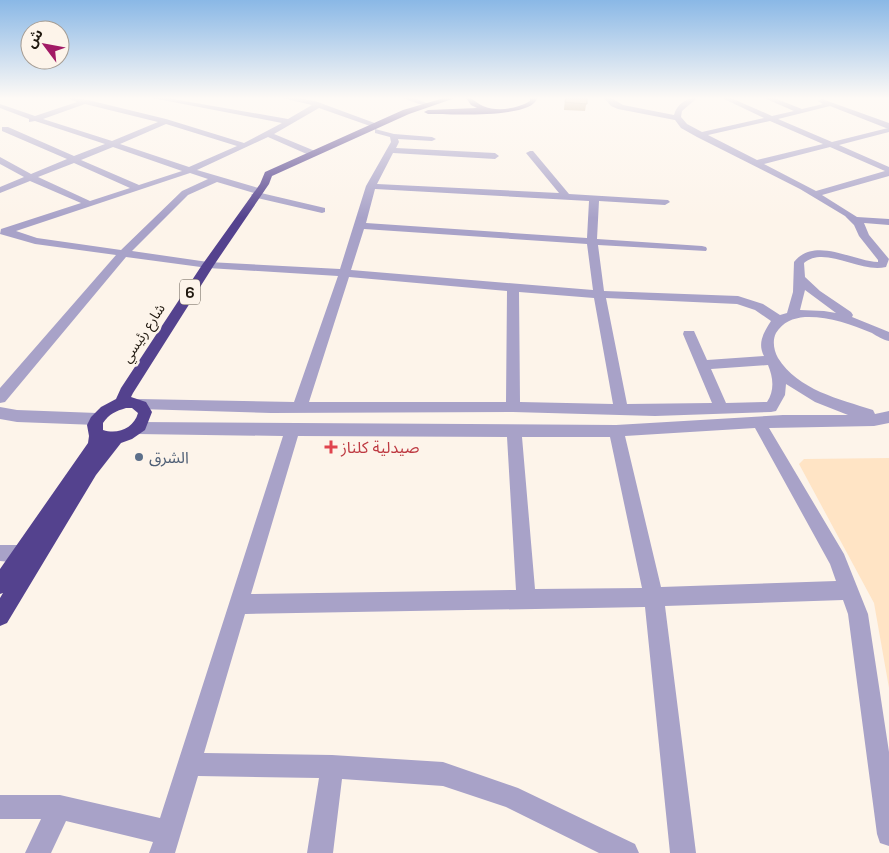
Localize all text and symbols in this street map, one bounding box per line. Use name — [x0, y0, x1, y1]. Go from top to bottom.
north arrow — [20, 20, 70, 70]
text: ش — [21, 25, 47, 51]
road number: 6 — [180, 280, 200, 304]
street label: شارع رئيسي — [117, 300, 171, 367]
place label: صيدلية كلناز — [340, 437, 419, 458]
marker: صيدلية كلناز — [325, 441, 337, 453]
place label: الشرق — [149, 447, 189, 468]
marker: الشرق — [133, 451, 145, 463]

